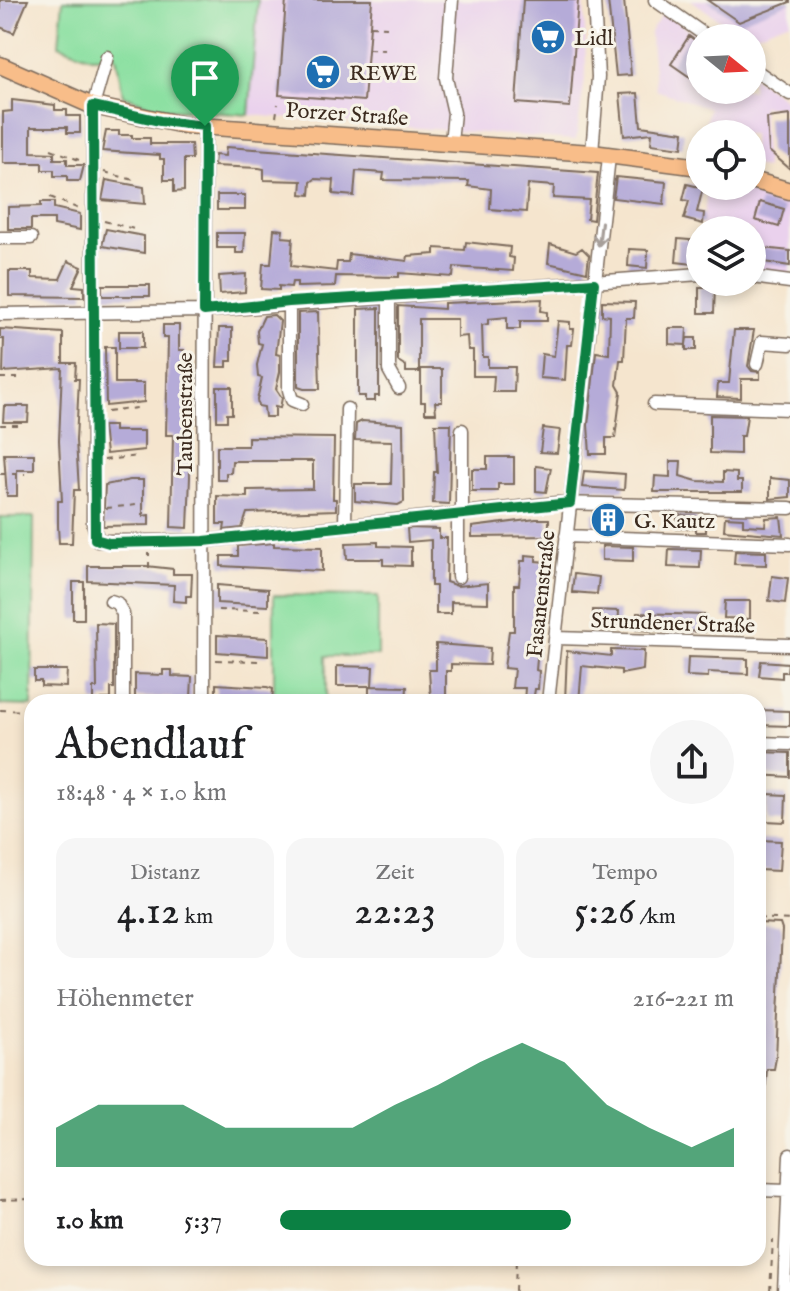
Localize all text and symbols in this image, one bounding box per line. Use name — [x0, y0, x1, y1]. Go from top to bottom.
supermarket icon: Lidl — [529, 18, 567, 56]
north arrow — [686, 24, 766, 104]
map controls — [686, 24, 766, 296]
place label: Lidl — [574, 25, 613, 53]
pin — [171, 44, 239, 126]
supermarket icon: REWE — [304, 53, 342, 91]
icon: arrive — [183, 56, 227, 100]
place label: REWE — [349, 60, 417, 88]
street label: Porzer Straße — [284, 97, 409, 133]
button: locate — [686, 120, 766, 200]
button: layers — [686, 216, 766, 296]
one-way arrow — [592, 220, 607, 247]
street label: Taubenstraße — [172, 352, 200, 476]
building icon: G. Kautz — [589, 501, 627, 539]
place label: G. Kautz — [634, 508, 715, 536]
street label: Fasanenstraße — [521, 529, 563, 659]
street label: Strundener Straße — [590, 607, 756, 641]
text: Abendlauf — [56, 718, 246, 774]
button: share — [650, 720, 734, 804]
text: 18:48 · 4 × 1.0 km — [56, 776, 227, 809]
text: Distanz — [130, 859, 200, 887]
text: Zeit — [376, 859, 414, 887]
text: Tempo — [593, 859, 658, 887]
text: 4.12 — [117, 887, 180, 938]
text: 22:23 — [354, 887, 436, 938]
text: 5:26 — [574, 887, 635, 938]
text: km — [180, 903, 213, 931]
text: /km — [635, 903, 676, 931]
text: Höhenmeter — [56, 982, 194, 1015]
text: 216–221 m — [633, 982, 734, 1015]
text: 1.0 km — [56, 1204, 124, 1237]
text: 5:37 — [184, 1204, 222, 1237]

